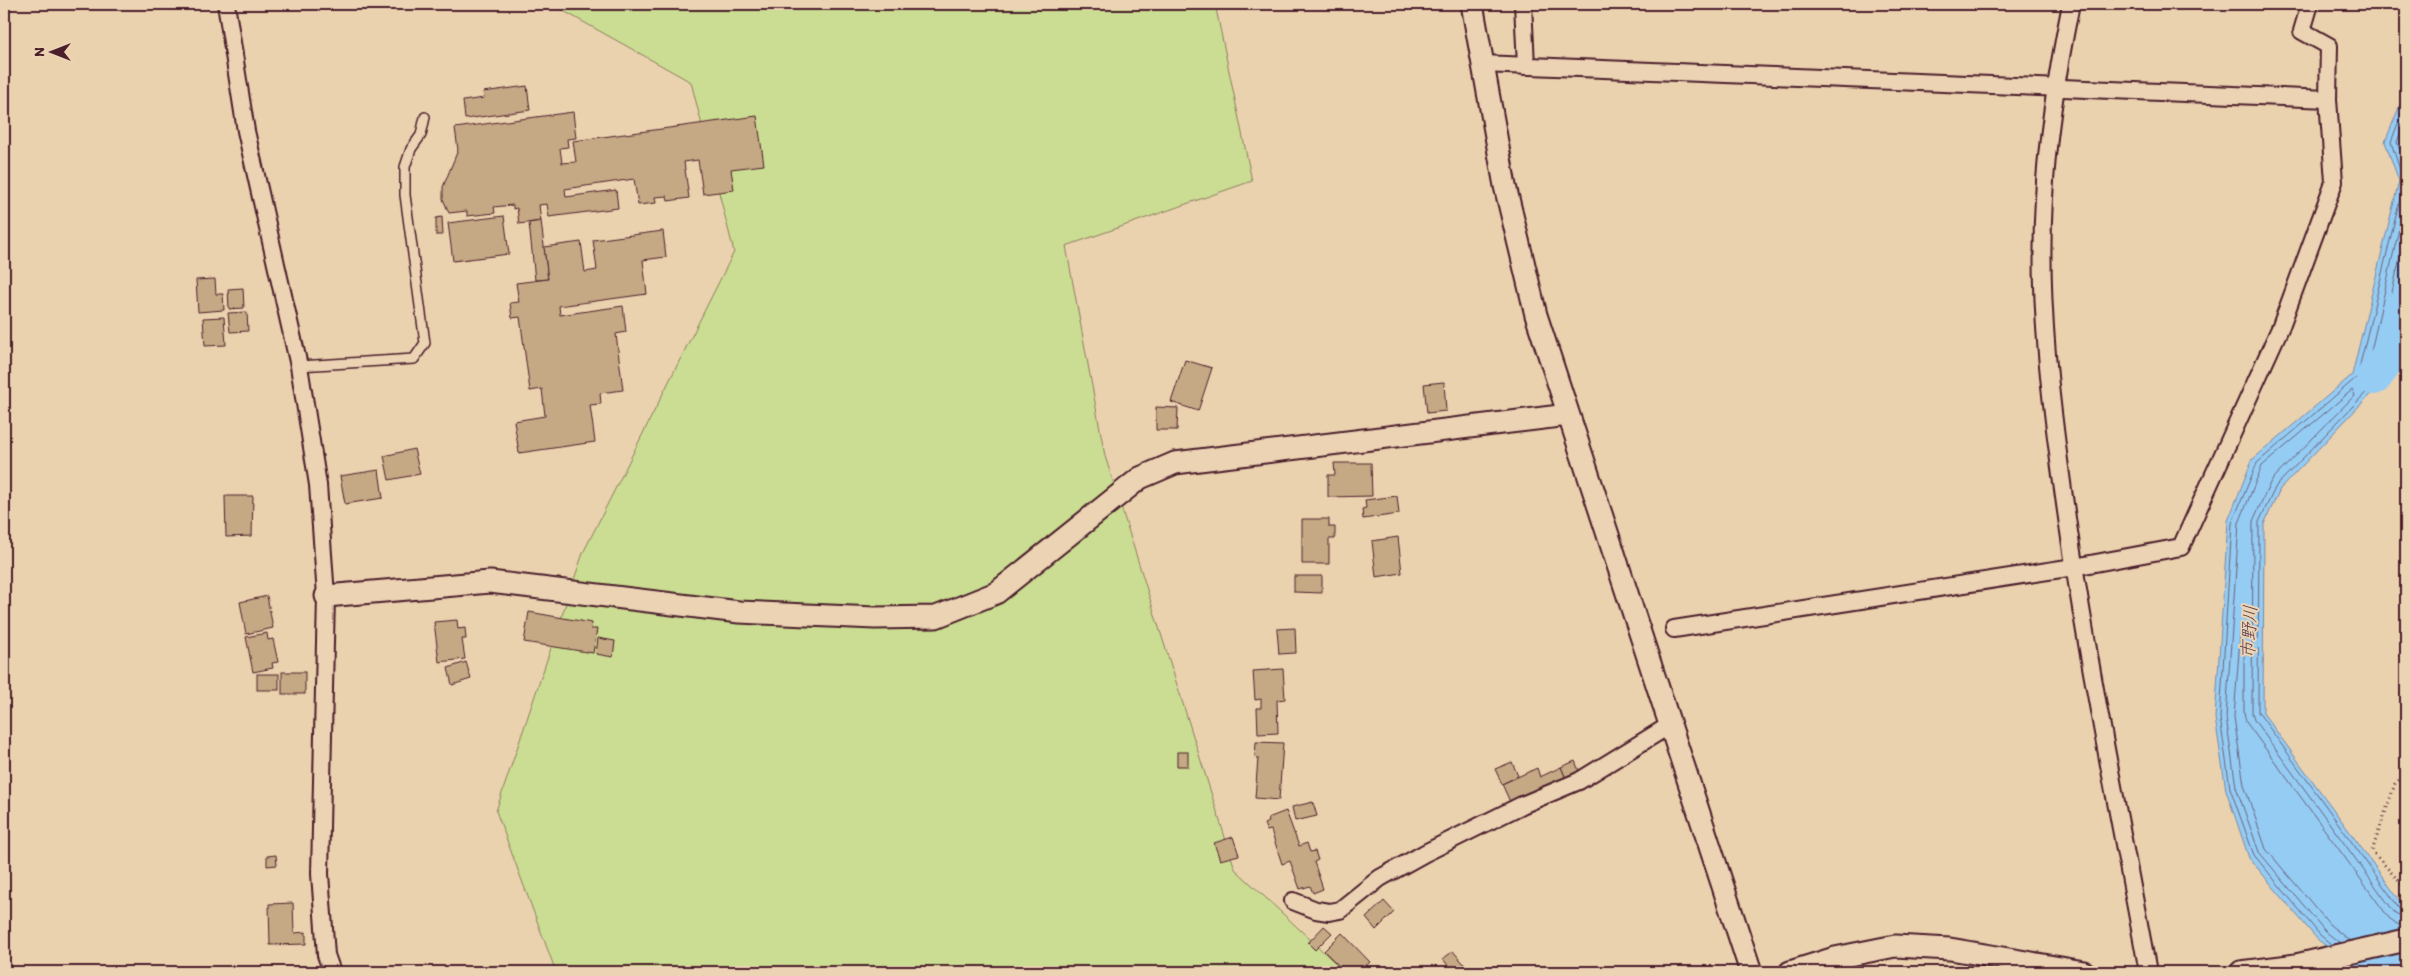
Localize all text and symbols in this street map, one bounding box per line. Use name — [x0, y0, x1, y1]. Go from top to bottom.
north arrow — [28, 28, 78, 78]
text: N — [31, 47, 48, 57]
water label: 市野川 — [2237, 604, 2261, 660]

